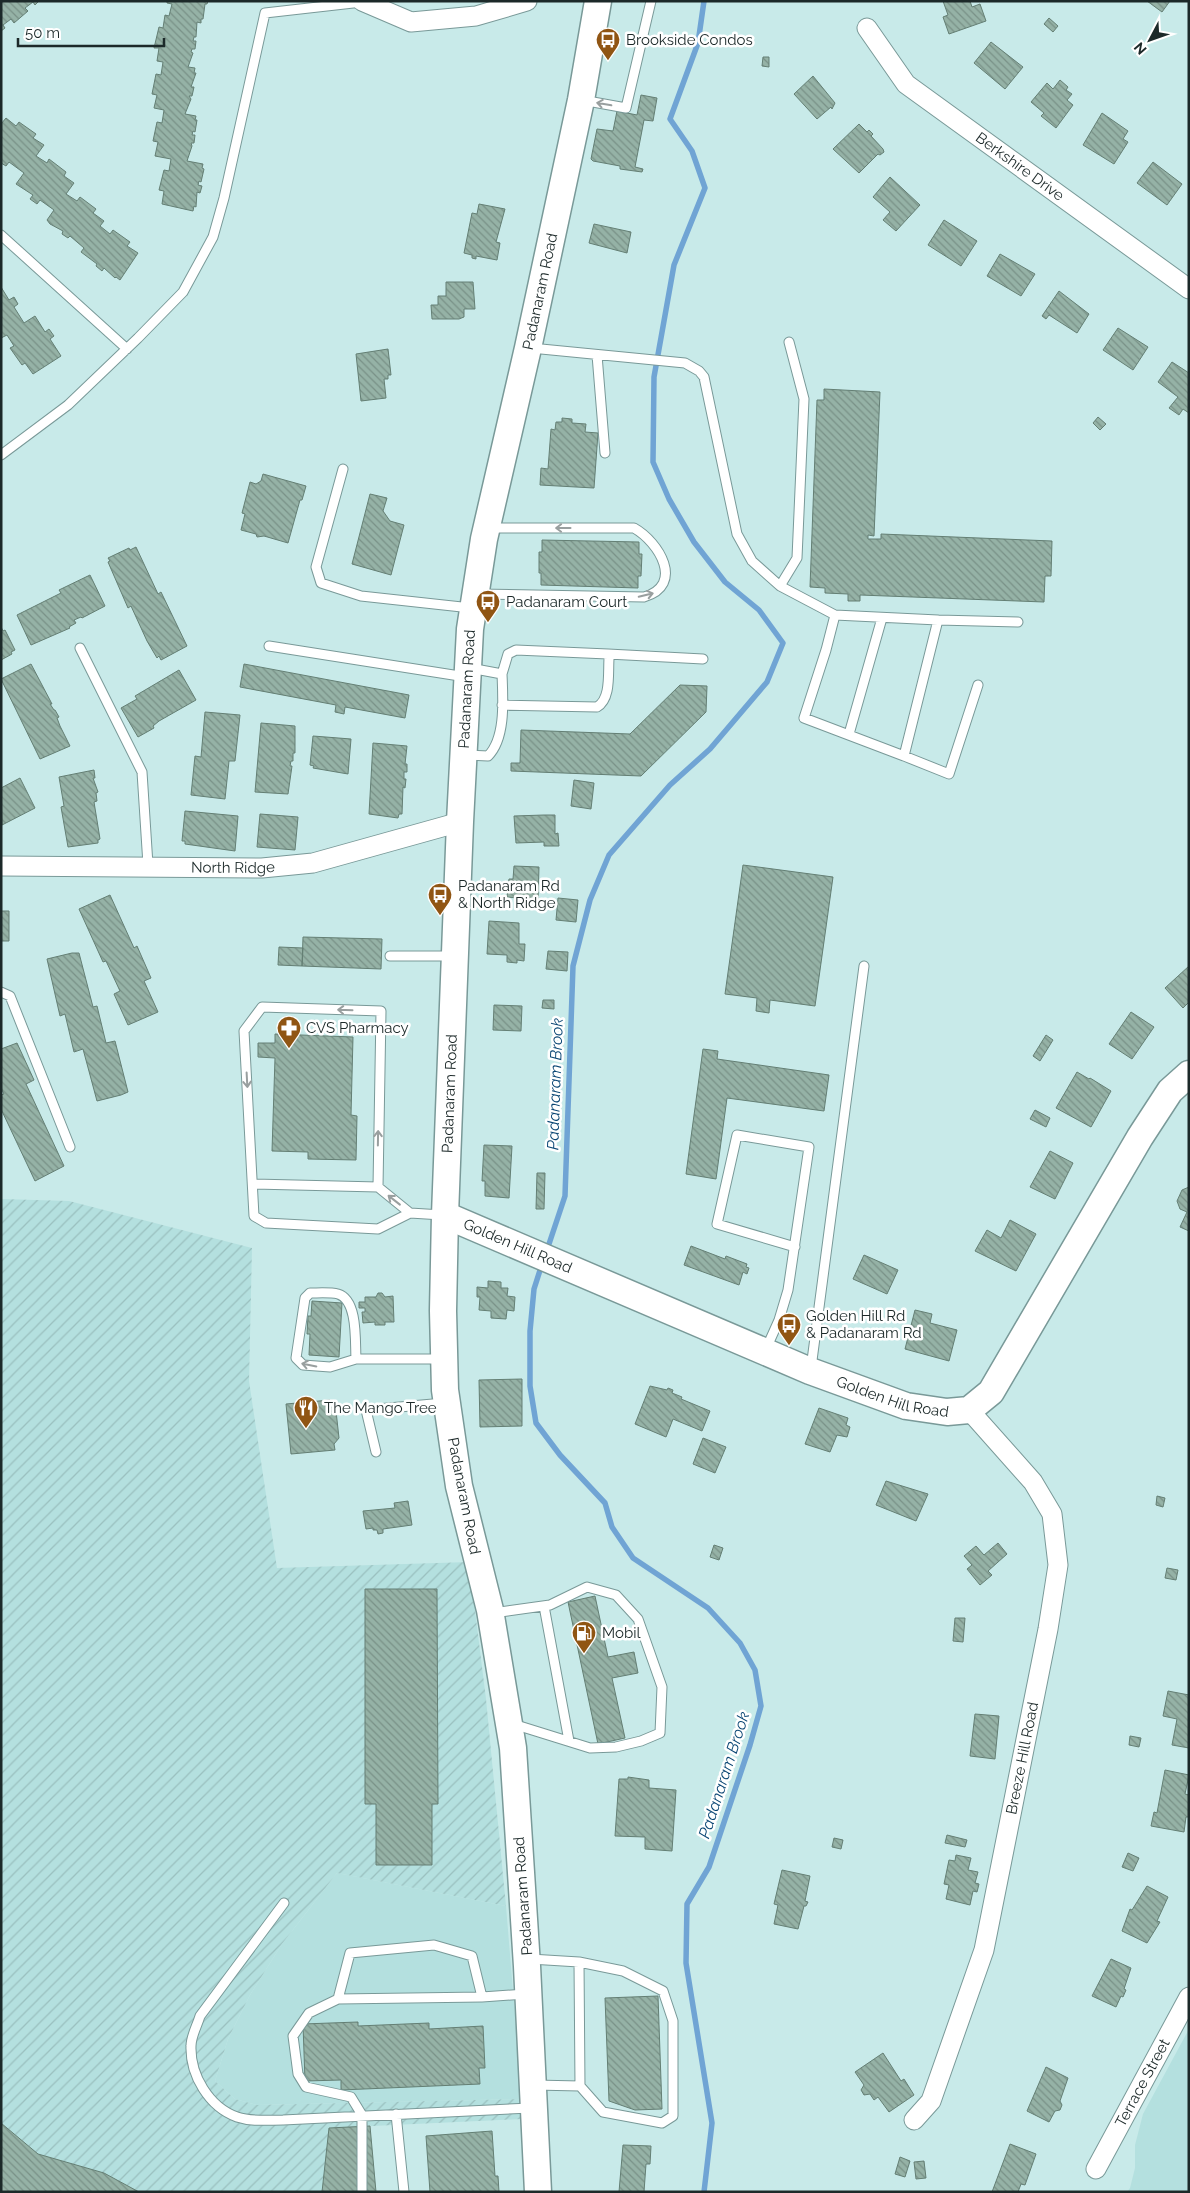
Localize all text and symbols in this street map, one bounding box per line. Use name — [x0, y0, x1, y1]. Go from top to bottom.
scale bar — [18, 15, 164, 47]
north arrow — [1125, 15, 1175, 65]
text: 50 m — [25, 24, 60, 42]
bus stop icon: Brookside Condos — [595, 27, 621, 61]
place label: Brookside Condos — [626, 31, 753, 49]
text: N — [1131, 39, 1150, 58]
one-way arrow — [596, 99, 612, 109]
street label: Berkshire Drive — [972, 129, 1068, 205]
street label: Padanaram Road — [519, 231, 561, 351]
one-way arrow — [555, 523, 571, 533]
bus stop icon: Padanaram Court — [475, 589, 501, 623]
one-way arrow — [638, 590, 654, 599]
place label: Padanaram Court — [506, 593, 627, 611]
street label: Padanaram Road — [455, 629, 479, 749]
street label: North Ridge — [191, 858, 276, 877]
place label: Padanaram Rd & North Ridge — [458, 877, 560, 912]
bus stop icon: Padanaram Rd & North Ridge — [427, 882, 453, 916]
one-way arrow — [338, 1005, 354, 1015]
pharmacy icon: CVS Pharmacy — [276, 1015, 302, 1049]
water label: Padanaram Brook — [543, 1017, 567, 1150]
place label: CVS Pharmacy — [306, 1019, 409, 1037]
street label: Padanaram Road — [438, 1034, 461, 1153]
one-way arrow — [243, 1072, 252, 1088]
one-way arrow — [374, 1131, 383, 1147]
one-way arrow — [388, 1195, 401, 1206]
street label: Golden Hill Road — [461, 1215, 575, 1277]
place label: Golden Hill Rd & Padanaram Rd — [806, 1307, 922, 1342]
bus stop icon: Golden Hill Rd & Padanaram Rd — [776, 1312, 802, 1346]
one-way arrow — [302, 1359, 318, 1369]
street label: Golden Hill Road — [834, 1372, 950, 1421]
restaurant icon: The Mango Tree — [293, 1395, 319, 1429]
place label: The Mango Tree — [324, 1399, 437, 1417]
street label: Padanaram Road — [444, 1436, 484, 1556]
fuel station icon: Mobil — [571, 1620, 597, 1654]
place label: Mobil — [602, 1624, 641, 1642]
street label: Breeze Hill Road — [1002, 1700, 1042, 1816]
water label: Padanaram Brook — [695, 1709, 754, 1841]
street label: Padanaram Road — [510, 1836, 536, 1956]
street label: Terrace Street — [1112, 2036, 1174, 2130]

